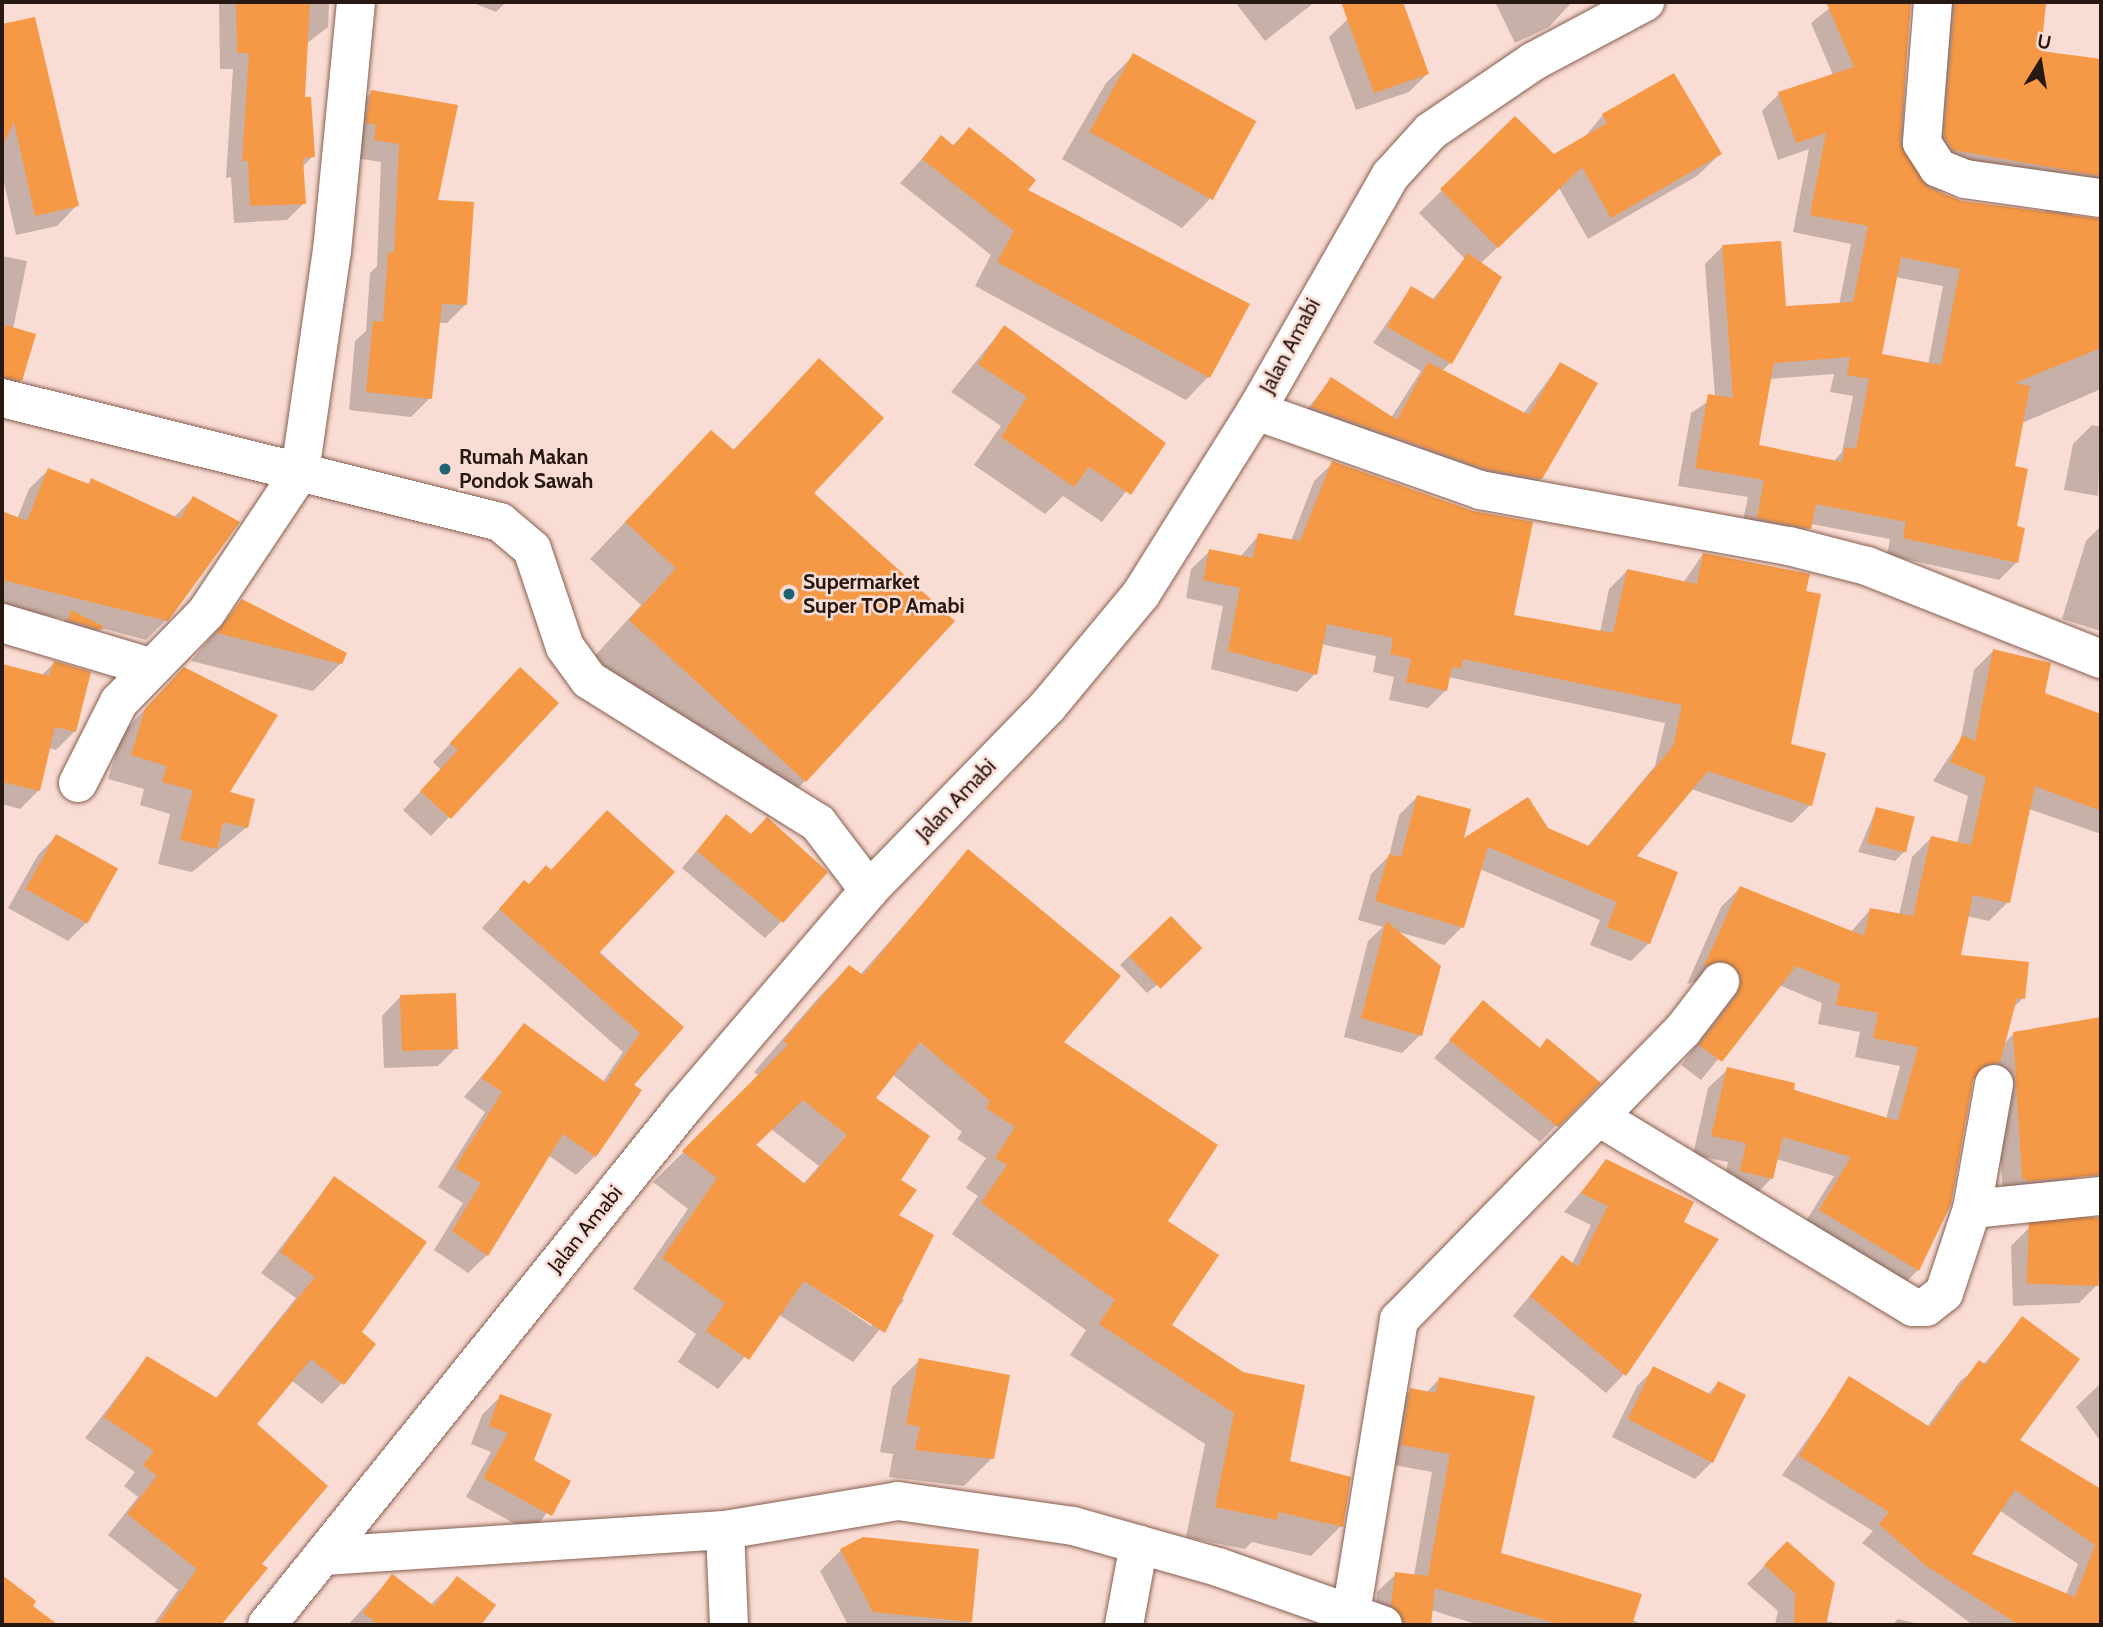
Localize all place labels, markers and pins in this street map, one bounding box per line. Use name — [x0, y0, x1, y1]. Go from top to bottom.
place label: Rumah Makan Pondok Sawah — [459, 444, 593, 494]
marker: Rumah Makan Pondok Sawah — [437, 461, 453, 477]
place label: Supermarket Super TOP Amabi — [803, 569, 965, 619]
marker: Supermarket Super TOP Amabi — [781, 586, 797, 602]

